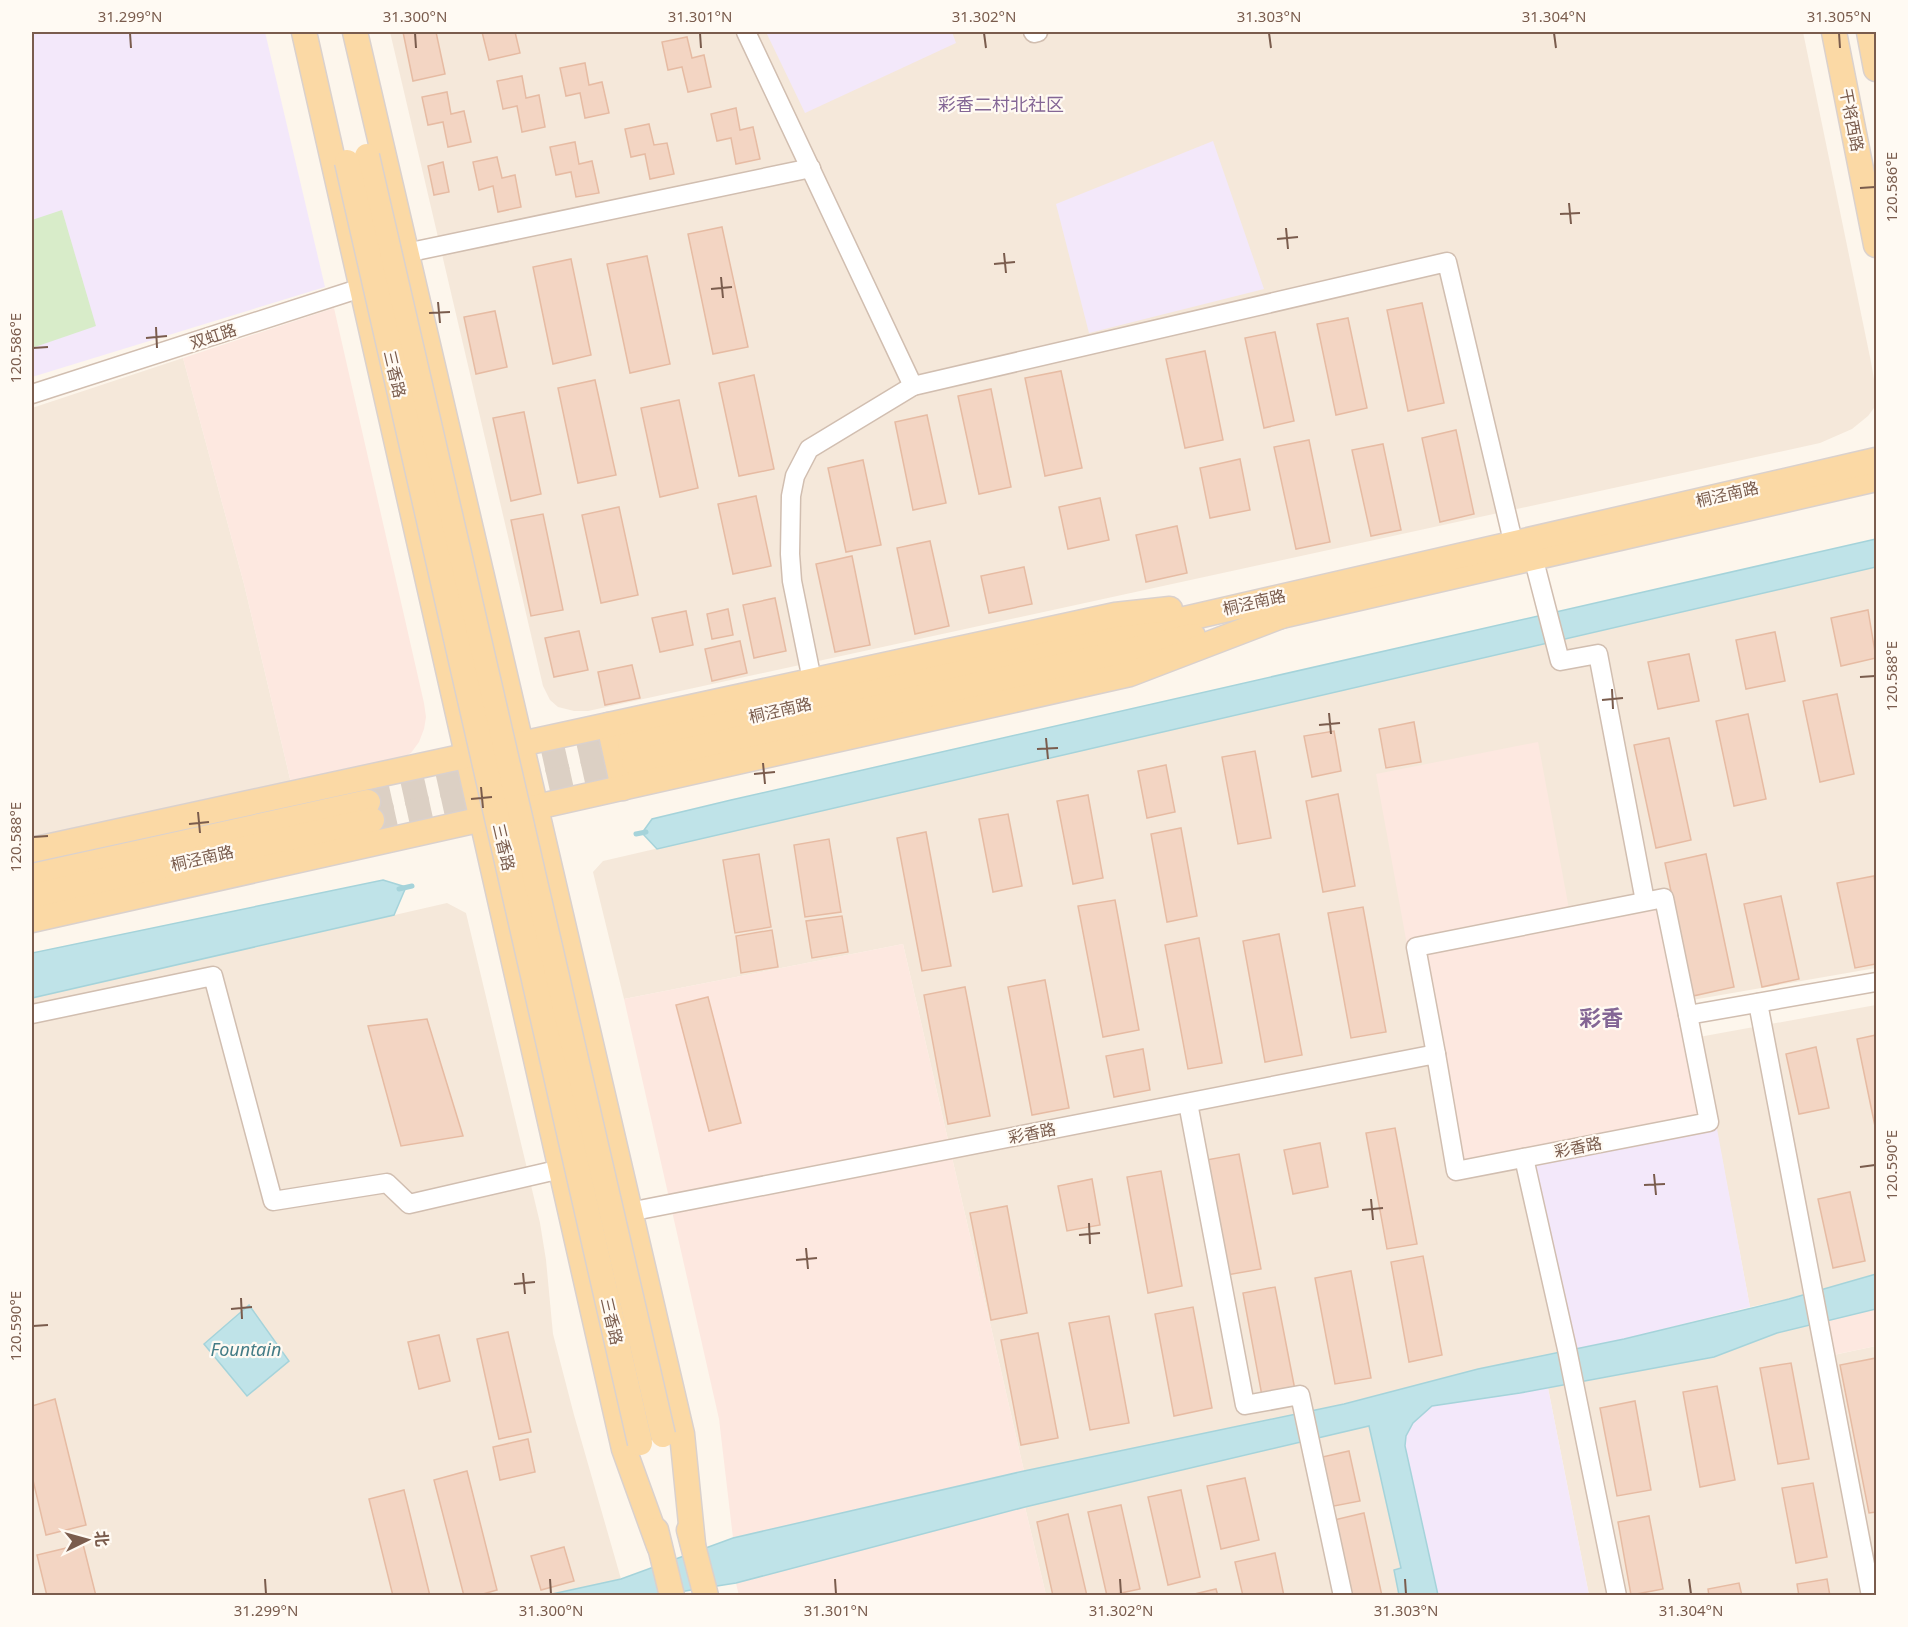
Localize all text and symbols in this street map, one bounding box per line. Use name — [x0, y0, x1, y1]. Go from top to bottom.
text: 31.299°N — [98, 6, 162, 26]
text: 31.300°N — [383, 6, 447, 26]
text: 31.301°N — [668, 6, 732, 26]
text: 31.302°N — [952, 6, 1016, 26]
text: 31.303°N — [1237, 6, 1301, 26]
text: 31.304°N — [1522, 6, 1586, 26]
text: 31.305°N — [1807, 6, 1871, 26]
street label: 干将西路 — [1835, 86, 1869, 154]
district label: 彩香二村北社区 — [938, 92, 1064, 116]
text: 120.586°E — [1881, 152, 1901, 222]
text: 120.586°E — [5, 313, 25, 383]
street label: 双虹路 — [187, 318, 239, 354]
street label: 三香路 — [379, 348, 411, 400]
street label: 桐泾南路 — [1693, 476, 1761, 512]
street label: 桐泾南路 — [1220, 584, 1288, 620]
text: 120.588°E — [1881, 641, 1901, 711]
street label: 桐泾南路 — [746, 692, 814, 728]
text: 120.588°E — [5, 802, 25, 872]
street label: 三香路 — [488, 821, 520, 873]
street label: 桐泾南路 — [168, 840, 236, 876]
district label: 彩香 — [1579, 1002, 1623, 1032]
street label: 彩香路 — [1006, 1118, 1058, 1148]
text: 120.590°E — [1881, 1130, 1901, 1200]
street label: 彩香路 — [1552, 1132, 1604, 1162]
text: 120.590°E — [5, 1291, 25, 1361]
street label: 三香路 — [596, 1295, 628, 1347]
water label: Fountain — [211, 1337, 281, 1361]
north arrow — [57, 1510, 117, 1570]
text: 北 — [90, 1530, 114, 1548]
text: 31.299°N — [234, 1600, 298, 1620]
text: 31.300°N — [519, 1600, 583, 1620]
text: 31.301°N — [804, 1600, 868, 1620]
text: 31.302°N — [1089, 1600, 1153, 1620]
text: 31.303°N — [1374, 1600, 1438, 1620]
text: 31.304°N — [1659, 1600, 1723, 1620]

